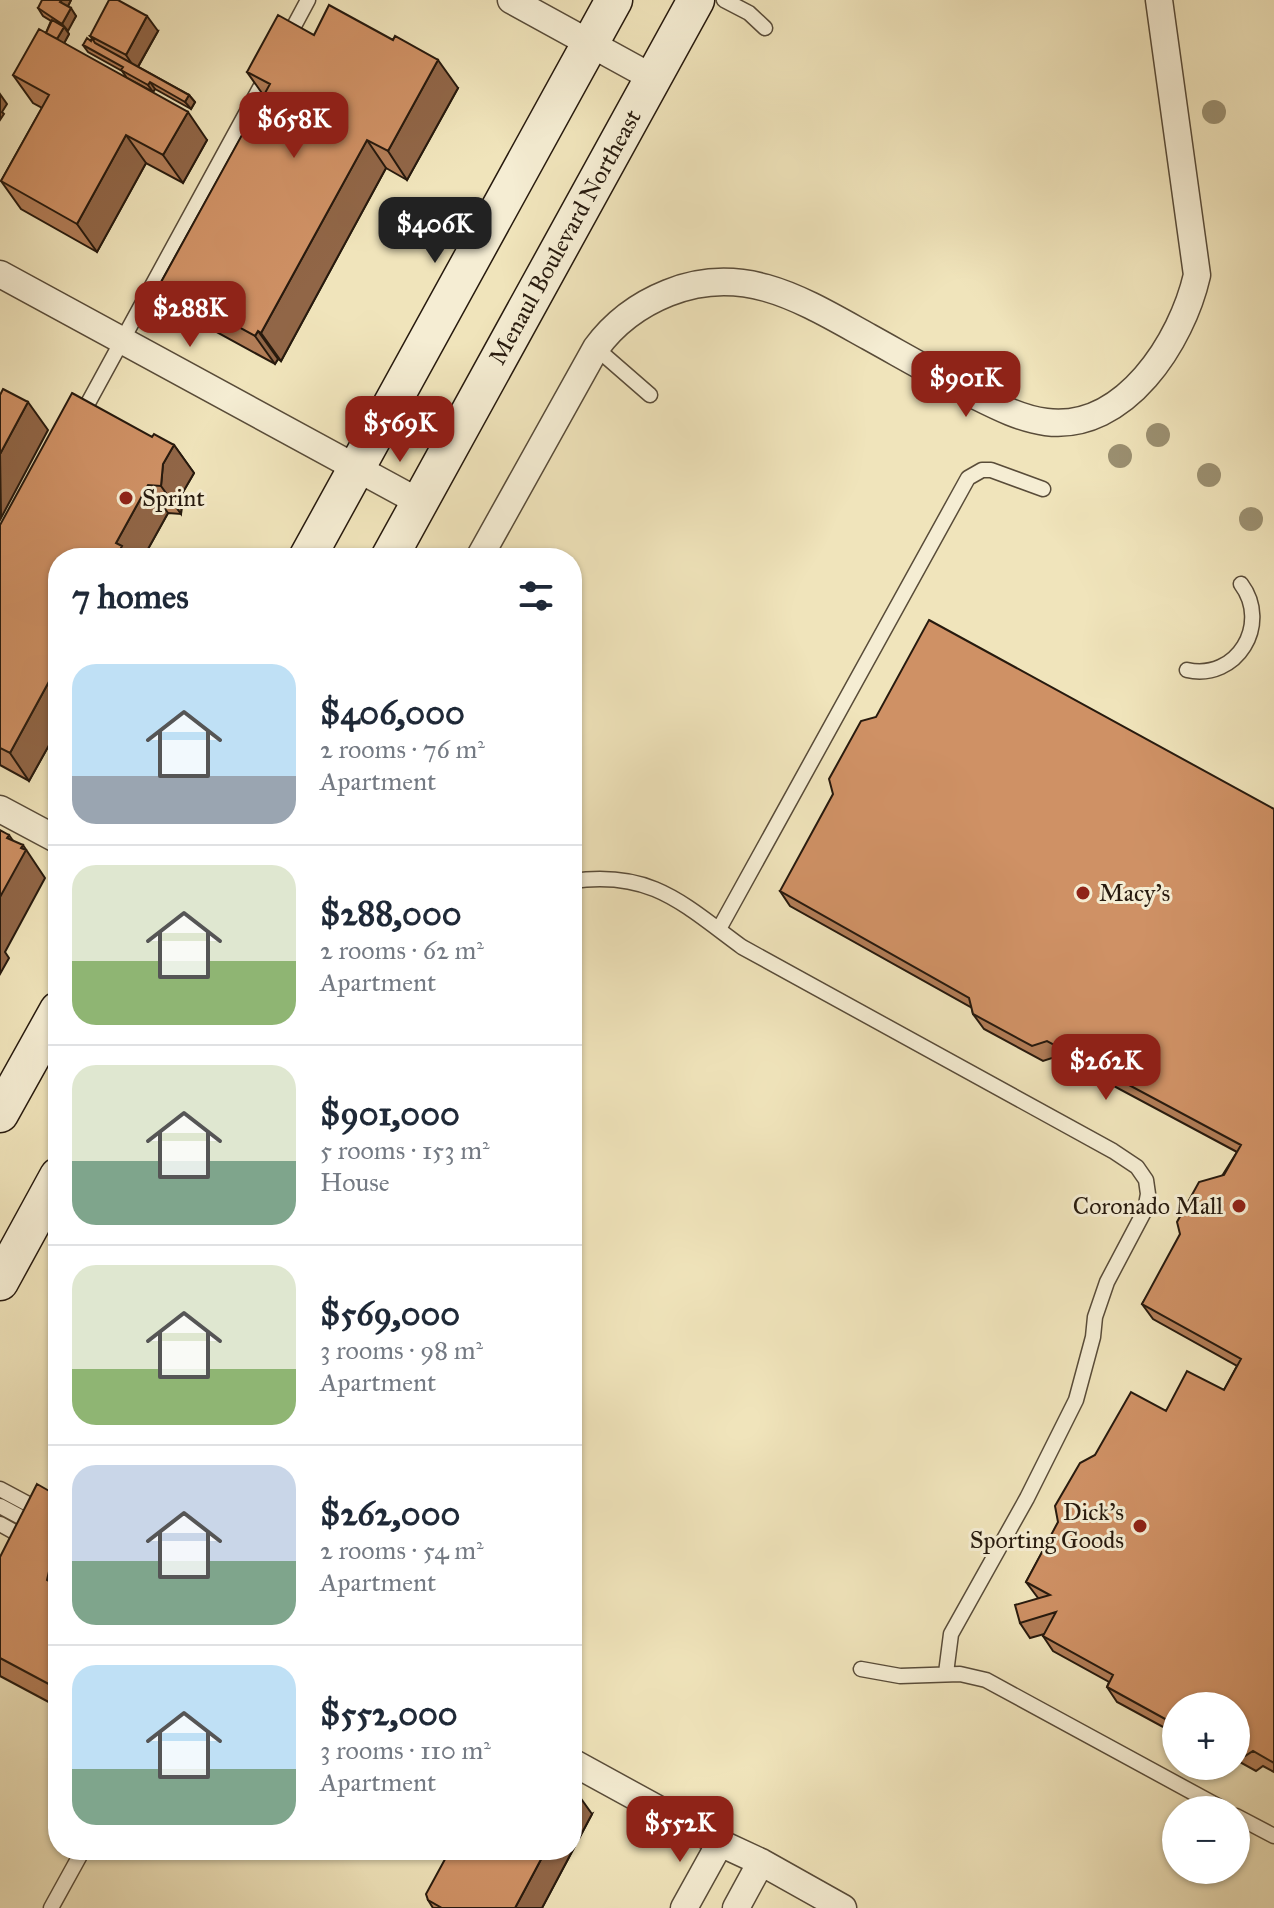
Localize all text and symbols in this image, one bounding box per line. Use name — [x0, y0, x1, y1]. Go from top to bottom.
pin: $658K — [238, 92, 350, 160]
text: $658K — [257, 102, 331, 134]
street label: Menaul Boulevard Northeast — [482, 104, 648, 370]
pin: $406K — [379, 197, 491, 265]
text: $406K — [397, 207, 474, 239]
pin: $288K — [134, 281, 246, 349]
text: $288K — [153, 291, 227, 323]
pin: $901K — [910, 351, 1022, 419]
text: $901K — [929, 361, 1003, 393]
pin: $569K — [344, 396, 456, 464]
text: $569K — [363, 406, 437, 438]
place label: Sprint — [142, 483, 205, 513]
marker: Sprint — [117, 489, 135, 507]
icon: filters — [514, 574, 558, 618]
text: 7 homes — [72, 576, 189, 617]
text: $406,000 — [320, 692, 465, 733]
icon: home — [136, 696, 232, 792]
text: 2 rooms · 76 m² — [320, 733, 485, 765]
text: Apartment — [320, 765, 436, 797]
place label: Macy's — [1099, 878, 1170, 908]
marker: Macy's — [1074, 884, 1092, 902]
text: $288,000 — [320, 893, 461, 934]
icon: home — [136, 897, 232, 993]
text: 2 rooms · 62 m² — [320, 934, 484, 966]
text: Apartment — [320, 966, 436, 998]
pin: $262K — [1050, 1034, 1162, 1102]
text: $262K — [1069, 1044, 1143, 1076]
text: $901,000 — [320, 1093, 460, 1134]
icon: home — [136, 1097, 232, 1193]
text: 5 rooms · 153 m² — [320, 1134, 490, 1166]
text: House — [320, 1166, 390, 1198]
place label: Coronado Mall — [1073, 1191, 1224, 1221]
marker: Coronado Mall — [1230, 1197, 1248, 1215]
text: $569,000 — [320, 1293, 460, 1334]
icon: home — [136, 1297, 232, 1393]
text: 3 rooms · 98 m² — [320, 1334, 483, 1366]
text: Apartment — [320, 1366, 436, 1398]
text: $262,000 — [320, 1493, 460, 1534]
icon: home — [136, 1497, 232, 1593]
place label: Dick's Sporting Goods — [970, 1497, 1124, 1555]
marker: Dick's Sporting Goods — [1131, 1517, 1149, 1535]
text: 2 rooms · 54 m² — [320, 1534, 484, 1566]
text: Apartment — [320, 1566, 436, 1598]
map controls — [1162, 1692, 1250, 1884]
button: + — [1162, 1692, 1250, 1780]
text: $552,000 — [320, 1693, 458, 1734]
icon: home — [136, 1697, 232, 1793]
text: 3 rooms · 110 m² — [320, 1734, 491, 1766]
text: Apartment — [320, 1766, 436, 1798]
pin: $552K — [624, 1796, 736, 1864]
button: − — [1162, 1796, 1250, 1884]
text: $552K — [644, 1806, 716, 1838]

